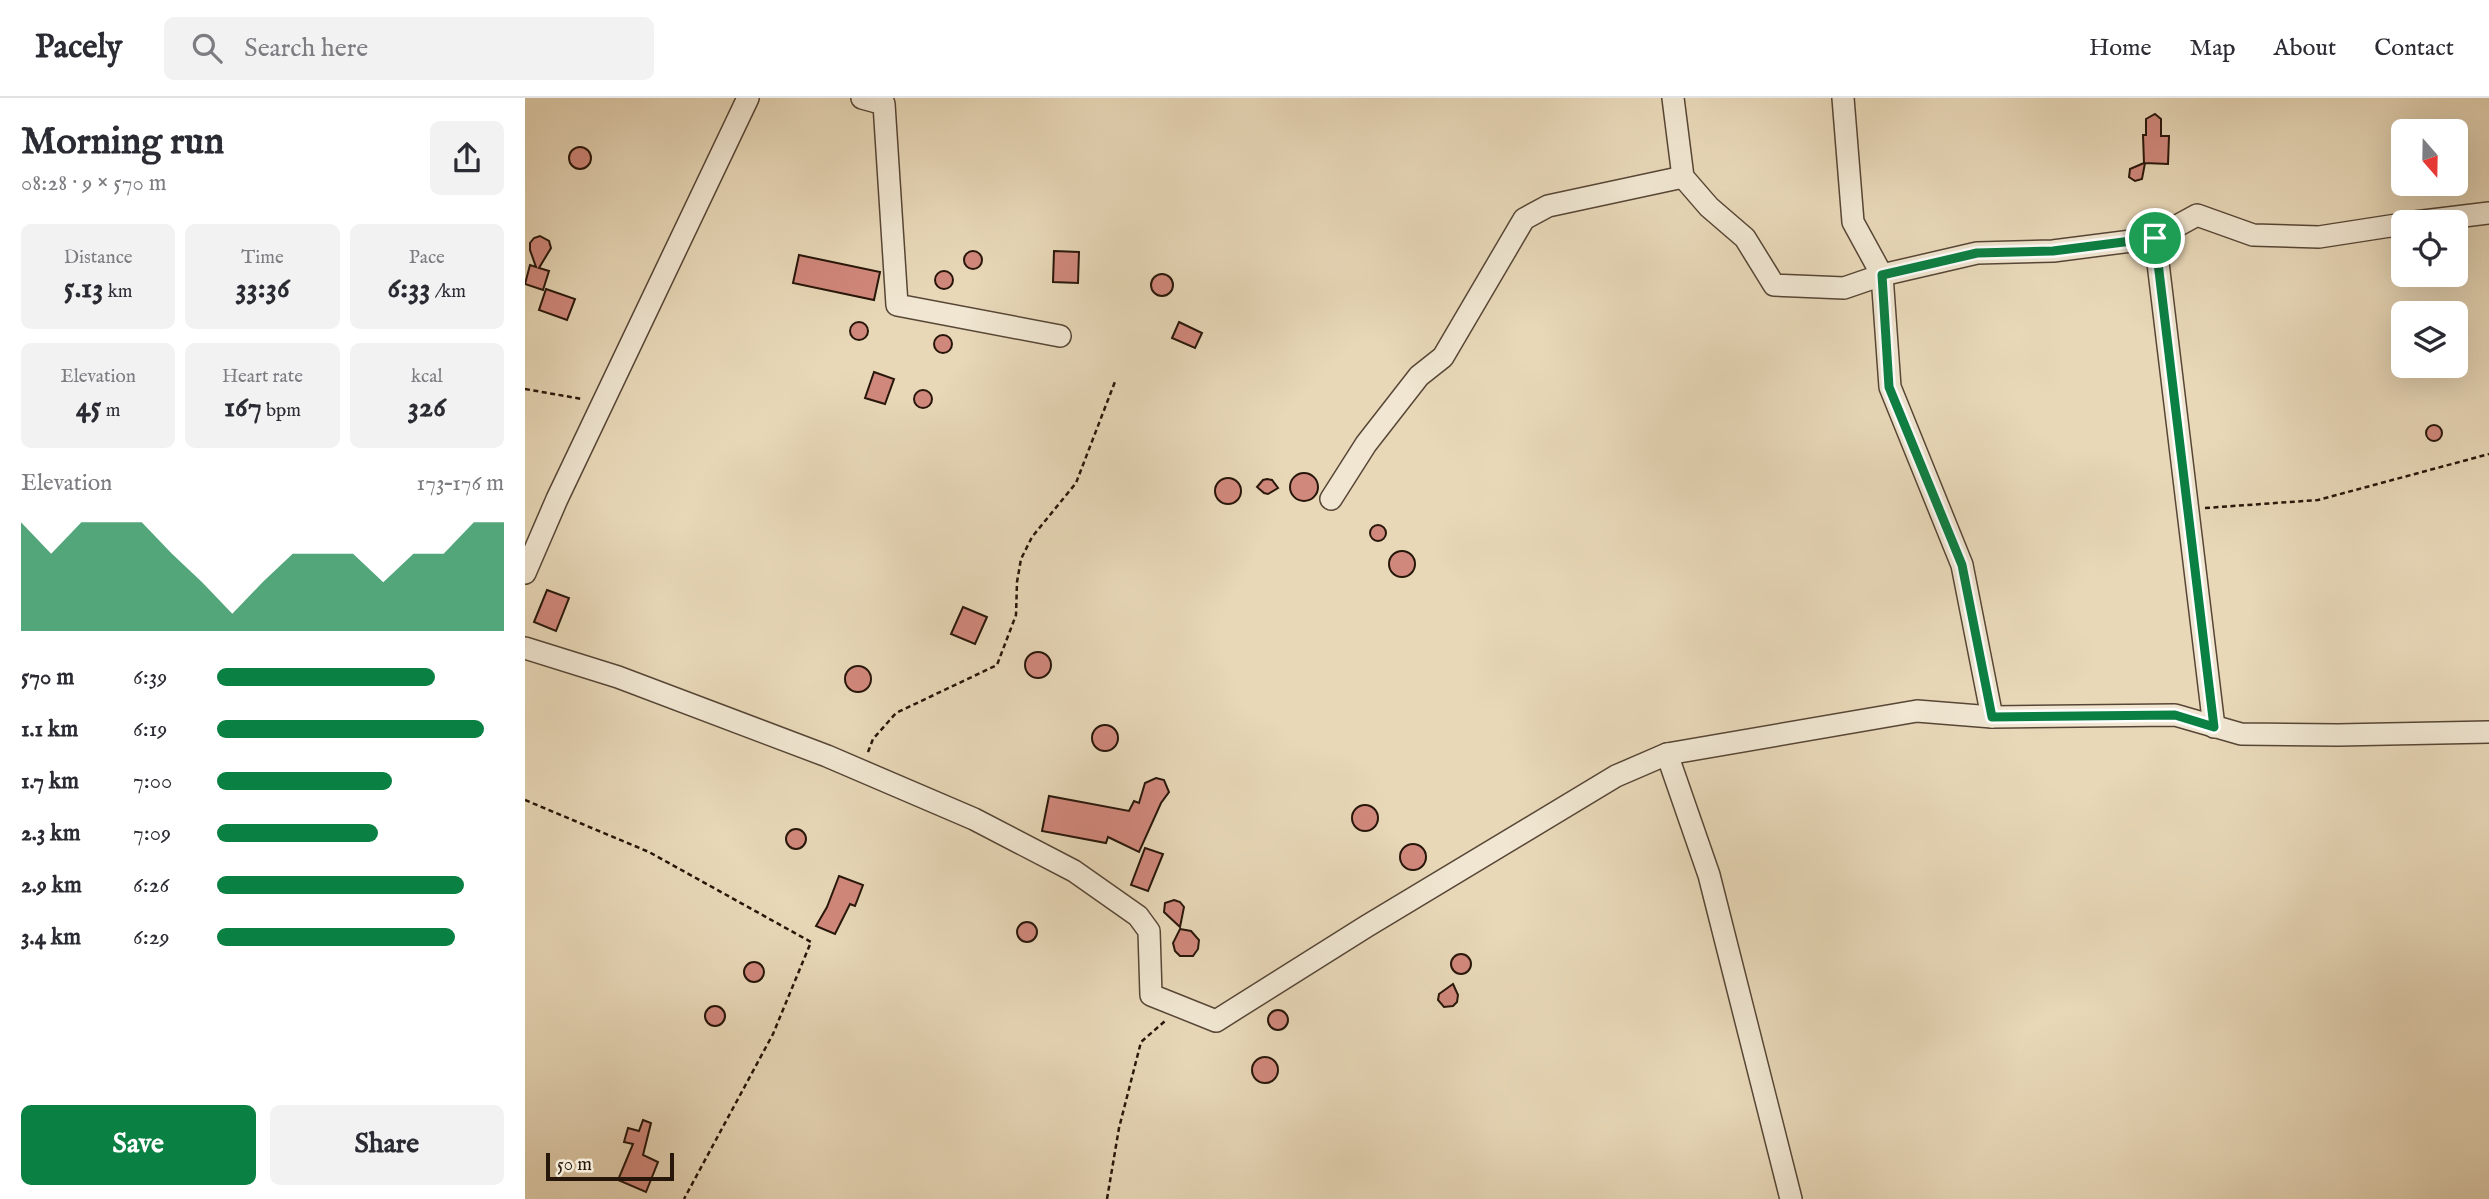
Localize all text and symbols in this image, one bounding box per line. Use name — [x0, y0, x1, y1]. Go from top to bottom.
search box — [164, 17, 654, 80]
text: Pacely — [35, 27, 122, 69]
icon: search — [188, 29, 226, 67]
text: Search here — [244, 32, 368, 65]
text: Home — [2089, 33, 2152, 64]
text: Map — [2190, 33, 2236, 64]
text: About — [2274, 33, 2336, 64]
text: Contact — [2374, 33, 2454, 64]
text: Morning run — [21, 119, 224, 167]
north arrow — [2391, 119, 2467, 196]
map controls — [2391, 119, 2468, 378]
button: share — [430, 121, 504, 195]
text: 08:28 · 9 × 570 m — [21, 169, 167, 198]
pin — [2125, 208, 2185, 268]
button: locate — [2391, 210, 2468, 287]
icon: arrive — [2136, 219, 2174, 257]
text: Distance — [64, 246, 133, 270]
text: Time — [241, 246, 284, 270]
text: Pace — [409, 246, 445, 270]
text: 5.13 — [64, 270, 104, 308]
text: 33:36 — [235, 270, 290, 308]
text: 6:33 — [388, 270, 431, 308]
text: km — [104, 280, 133, 304]
text: /km — [431, 280, 466, 304]
button: layers — [2391, 301, 2468, 378]
text: Elevation — [60, 365, 136, 389]
text: Heart rate — [222, 365, 303, 389]
text: kcal — [411, 365, 443, 389]
text: 45 — [76, 389, 101, 427]
text: 167 — [224, 389, 262, 427]
text: 326 — [408, 389, 446, 427]
text: m — [101, 399, 120, 423]
text: bpm — [262, 399, 301, 423]
text: Elevation — [21, 469, 112, 498]
text: 173–176 m — [417, 469, 504, 498]
text: 570 m — [21, 663, 74, 692]
text: 6:39 — [133, 663, 167, 692]
text: 1.1 km — [21, 715, 78, 744]
text: 6:19 — [133, 715, 167, 744]
text: 1.7 km — [21, 767, 79, 796]
text: 7:00 — [133, 767, 172, 796]
text: 2.3 km — [21, 819, 80, 848]
text: 7:09 — [133, 819, 171, 848]
text: 2.9 km — [21, 871, 82, 900]
text: 6:26 — [133, 871, 169, 900]
text: 3.4 km — [21, 923, 81, 952]
text: 6:29 — [133, 923, 170, 952]
button: Save — [21, 1105, 256, 1185]
button: Share — [270, 1105, 504, 1185]
scale bar — [546, 1150, 674, 1182]
text: 50 m — [557, 1153, 592, 1177]

